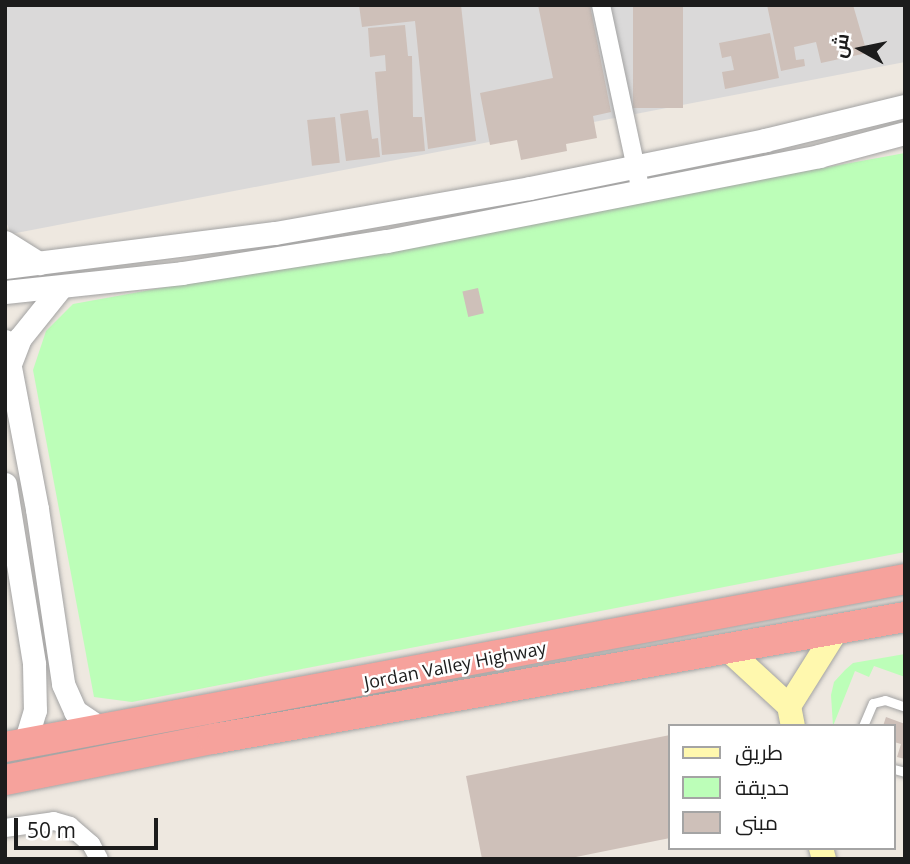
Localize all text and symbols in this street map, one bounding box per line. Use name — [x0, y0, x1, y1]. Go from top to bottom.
north arrow — [826, 14, 896, 84]
text: ش — [826, 32, 855, 60]
street label: Jordan Valley Highway — [362, 637, 548, 693]
legend — [668, 724, 896, 850]
text: طريق — [735, 738, 783, 766]
text: حديقة — [735, 773, 789, 801]
scale bar — [18, 804, 161, 848]
text: مبنى — [735, 808, 778, 836]
text: 50 m — [27, 816, 76, 844]

